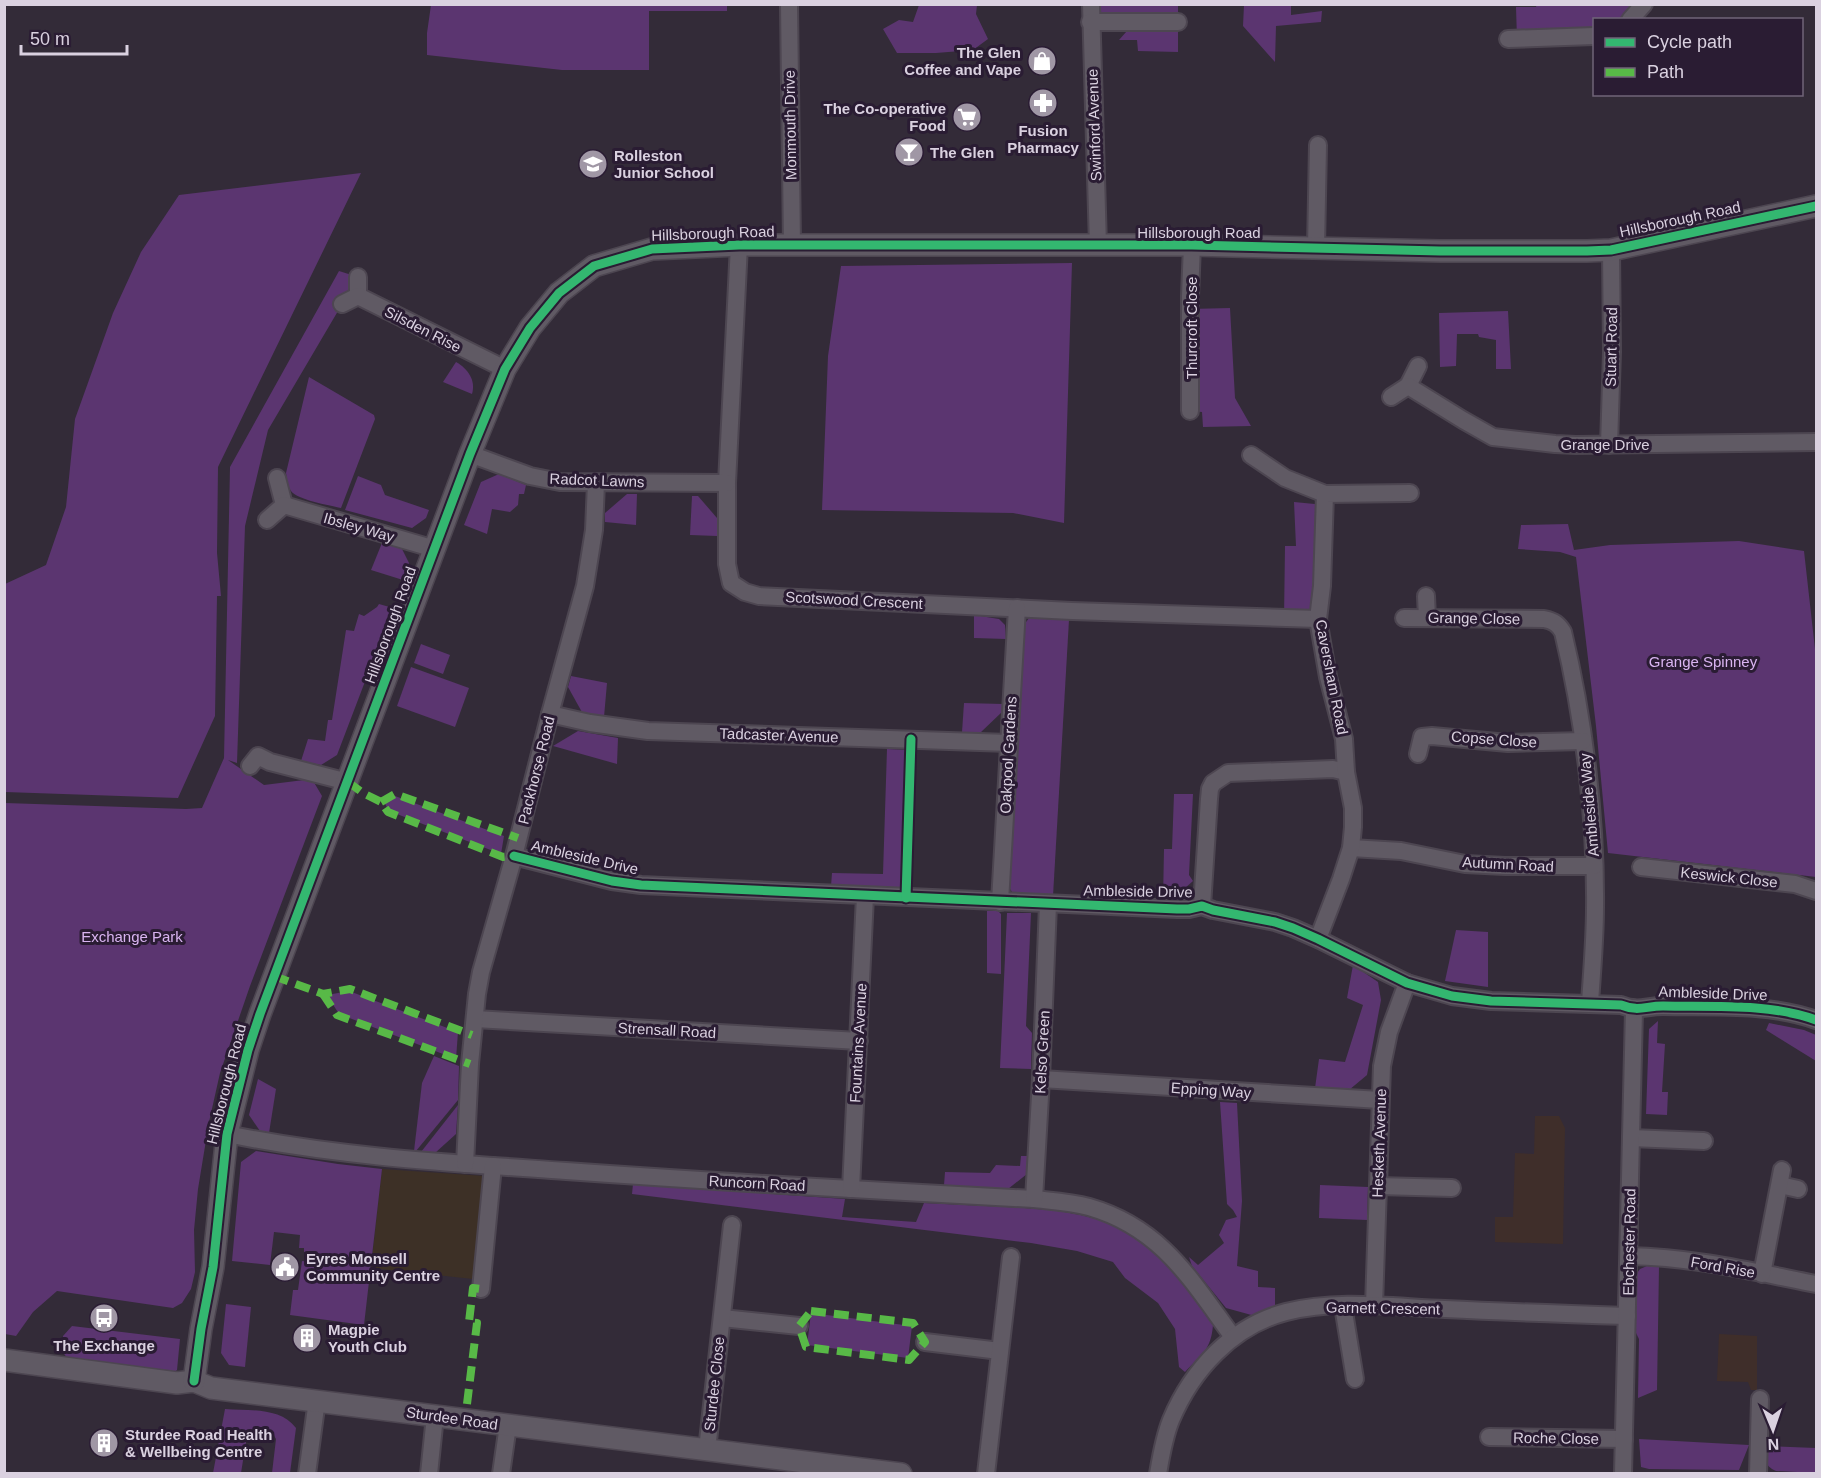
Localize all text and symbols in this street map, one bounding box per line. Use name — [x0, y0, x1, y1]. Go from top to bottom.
scale bar — [21, 18, 128, 56]
legend — [1593, 18, 1803, 96]
text: 50 m — [30, 29, 70, 49]
text: Cycle path — [1647, 32, 1732, 52]
place label: The Glen Coffee and Vape — [904, 44, 1021, 78]
shop icon: The Glen Coffee and Vape — [1026, 45, 1058, 77]
text: Path — [1647, 62, 1684, 82]
street label: Swinford Avenue — [1084, 69, 1104, 181]
street label: Monmouth Drive — [781, 70, 799, 180]
pharmacy icon: Fusion Pharmacy — [1027, 87, 1059, 119]
place label: The Co-operative Food — [823, 100, 946, 134]
supermarket icon: The Co-operative Food — [951, 101, 983, 133]
place label: Fusion Pharmacy — [1007, 122, 1080, 156]
bar icon: The Glen — [893, 136, 925, 168]
place label: The Glen — [930, 144, 994, 161]
place label: Rolleston Junior School — [614, 147, 714, 181]
school or university icon: Rolleston Junior School — [577, 148, 609, 180]
street label: Hillsborough Road — [1618, 198, 1742, 240]
street label: Hillsborough Road — [651, 222, 775, 244]
street label: Hillsborough Road — [1137, 224, 1261, 241]
street label: Thurcroft Close — [1183, 277, 1200, 379]
street label: Silsden Rise — [382, 303, 464, 355]
street label: Stuart Road — [1602, 307, 1620, 387]
street label: Grange Drive — [1560, 436, 1650, 453]
street label: Radcot Lawns — [549, 470, 645, 490]
street label: Ibsley Way — [322, 509, 397, 545]
street label: Hillsborough Road — [361, 564, 419, 686]
street label: Scotswood Crescent — [785, 588, 924, 612]
street label: Grange Close — [1428, 609, 1520, 627]
street label: Caversham Road — [1313, 618, 1351, 736]
park label: Grange Spinney — [1649, 653, 1758, 670]
street label: Oakpool Gardens — [996, 696, 1020, 814]
street label: Packhorse Road — [514, 714, 558, 826]
street label: Tadcaster Avenue — [719, 724, 839, 746]
street label: Copse Close — [1451, 728, 1537, 750]
street label: Ambleside Way — [1576, 752, 1602, 857]
street label: Ambleside Drive — [530, 836, 640, 878]
street label: Autumn Road — [1462, 853, 1554, 875]
street label: Keswick Close — [1680, 863, 1778, 891]
street label: Ambleside Drive — [1083, 882, 1193, 900]
park label: Exchange Park — [81, 928, 183, 945]
street label: Fountains Avenue — [846, 983, 870, 1103]
street label: Ambleside Drive — [1658, 983, 1768, 1003]
street label: Kelso Green — [1031, 1010, 1053, 1094]
street label: Strensall Road — [617, 1019, 717, 1041]
street label: Hillsborough Road — [203, 1022, 249, 1146]
street label: Epping Way — [1170, 1079, 1252, 1101]
street label: Hesketh Avenue — [1369, 1088, 1389, 1198]
street label: Runcorn Road — [708, 1172, 806, 1194]
street label: Ebchester Road — [1620, 1188, 1638, 1296]
place label: Eyres Monsell Community Centre — [306, 1250, 440, 1284]
public building icon: Eyres Monsell Community Centre — [269, 1251, 301, 1283]
street label: Ford Rise — [1690, 1253, 1756, 1281]
street label: Garnett Crescent — [1326, 1299, 1441, 1318]
bus stop icon: The Exchange — [88, 1302, 120, 1334]
place label: Magpie Youth Club — [328, 1321, 407, 1355]
building icon: Magpie Youth Club — [291, 1322, 323, 1354]
street label: Sturdee Close — [701, 1336, 727, 1432]
place label: The Exchange — [53, 1337, 155, 1354]
north arrow — [1743, 1400, 1803, 1460]
street label: Sturdee Road — [405, 1403, 499, 1433]
place label: Sturdee Road Health & Wellbeing Centre — [125, 1426, 273, 1460]
building icon: Sturdee Road Health & Wellbeing Centre — [88, 1427, 120, 1459]
street label: Roche Close — [1513, 1429, 1599, 1447]
text: N — [1767, 1436, 1780, 1453]

